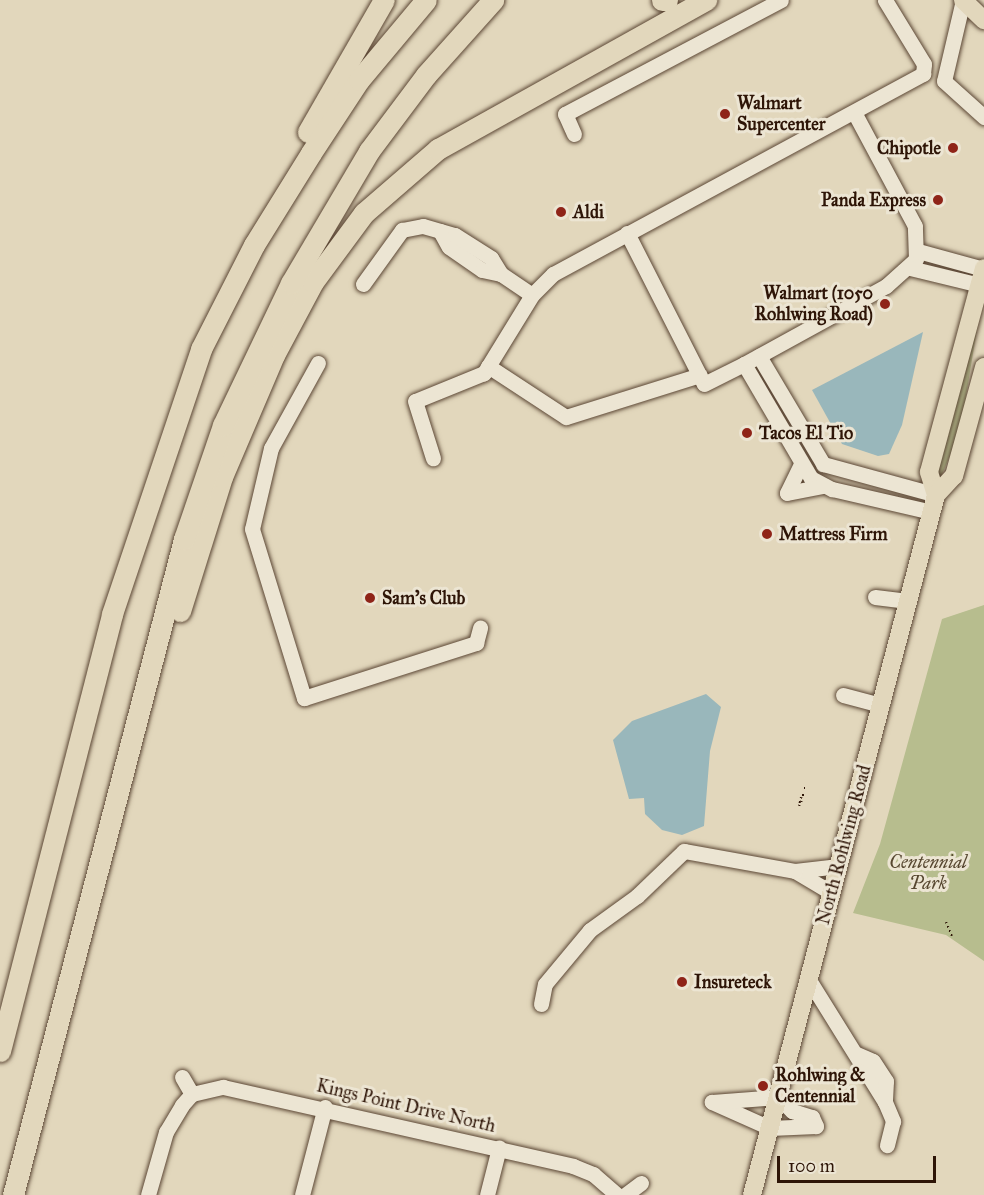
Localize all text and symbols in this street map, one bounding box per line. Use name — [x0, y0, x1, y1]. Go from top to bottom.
place label: Walmart Supercenter — [737, 93, 825, 136]
marker: Walmart Supercenter — [718, 107, 732, 121]
place label: Chipotle — [877, 137, 941, 159]
marker: Chipotle — [946, 141, 960, 155]
place label: Panda Express — [821, 189, 926, 211]
marker: Panda Express — [931, 193, 945, 207]
place label: Aldi — [573, 201, 604, 223]
marker: Aldi — [554, 205, 568, 219]
place label: Walmart (1050 Rohlwing Road) — [754, 283, 873, 326]
marker: Walmart (1050 Rohlwing Road) — [878, 297, 892, 311]
place label: Tacos El Tio — [759, 422, 853, 444]
marker: Tacos El Tio — [740, 426, 754, 440]
place label: Mattress Firm — [779, 523, 888, 545]
marker: Mattress Firm — [760, 527, 774, 541]
place label: Sam's Club — [382, 587, 465, 609]
marker: Sam's Club — [363, 591, 377, 605]
street label: North Rohlwing Road — [812, 763, 876, 927]
park label: Centennial Park — [889, 852, 967, 894]
place label: Insureteck — [694, 971, 772, 993]
marker: Insureteck — [675, 975, 689, 989]
place label: Rohlwing & Centennial — [775, 1065, 865, 1108]
street label: Kings Point Drive North — [314, 1075, 498, 1137]
marker: Rohlwing & Centennial — [756, 1079, 770, 1093]
scale bar — [780, 1144, 939, 1182]
text: 100 m — [788, 1155, 835, 1177]

